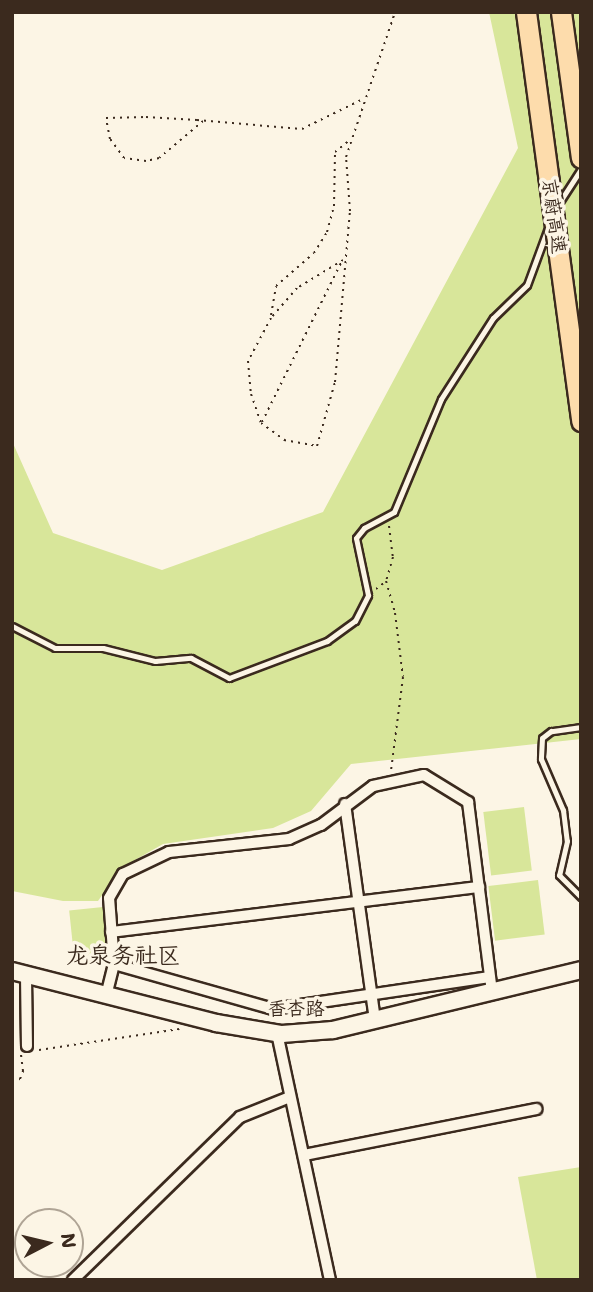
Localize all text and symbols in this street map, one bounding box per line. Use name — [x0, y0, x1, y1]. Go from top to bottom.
street label: 京蔚高速 — [537, 177, 571, 255]
district label: 龙泉务社区 — [66, 941, 180, 969]
street label: 香杏路 — [268, 998, 324, 1020]
north arrow — [14, 1208, 84, 1278]
text: N — [55, 1232, 82, 1250]

